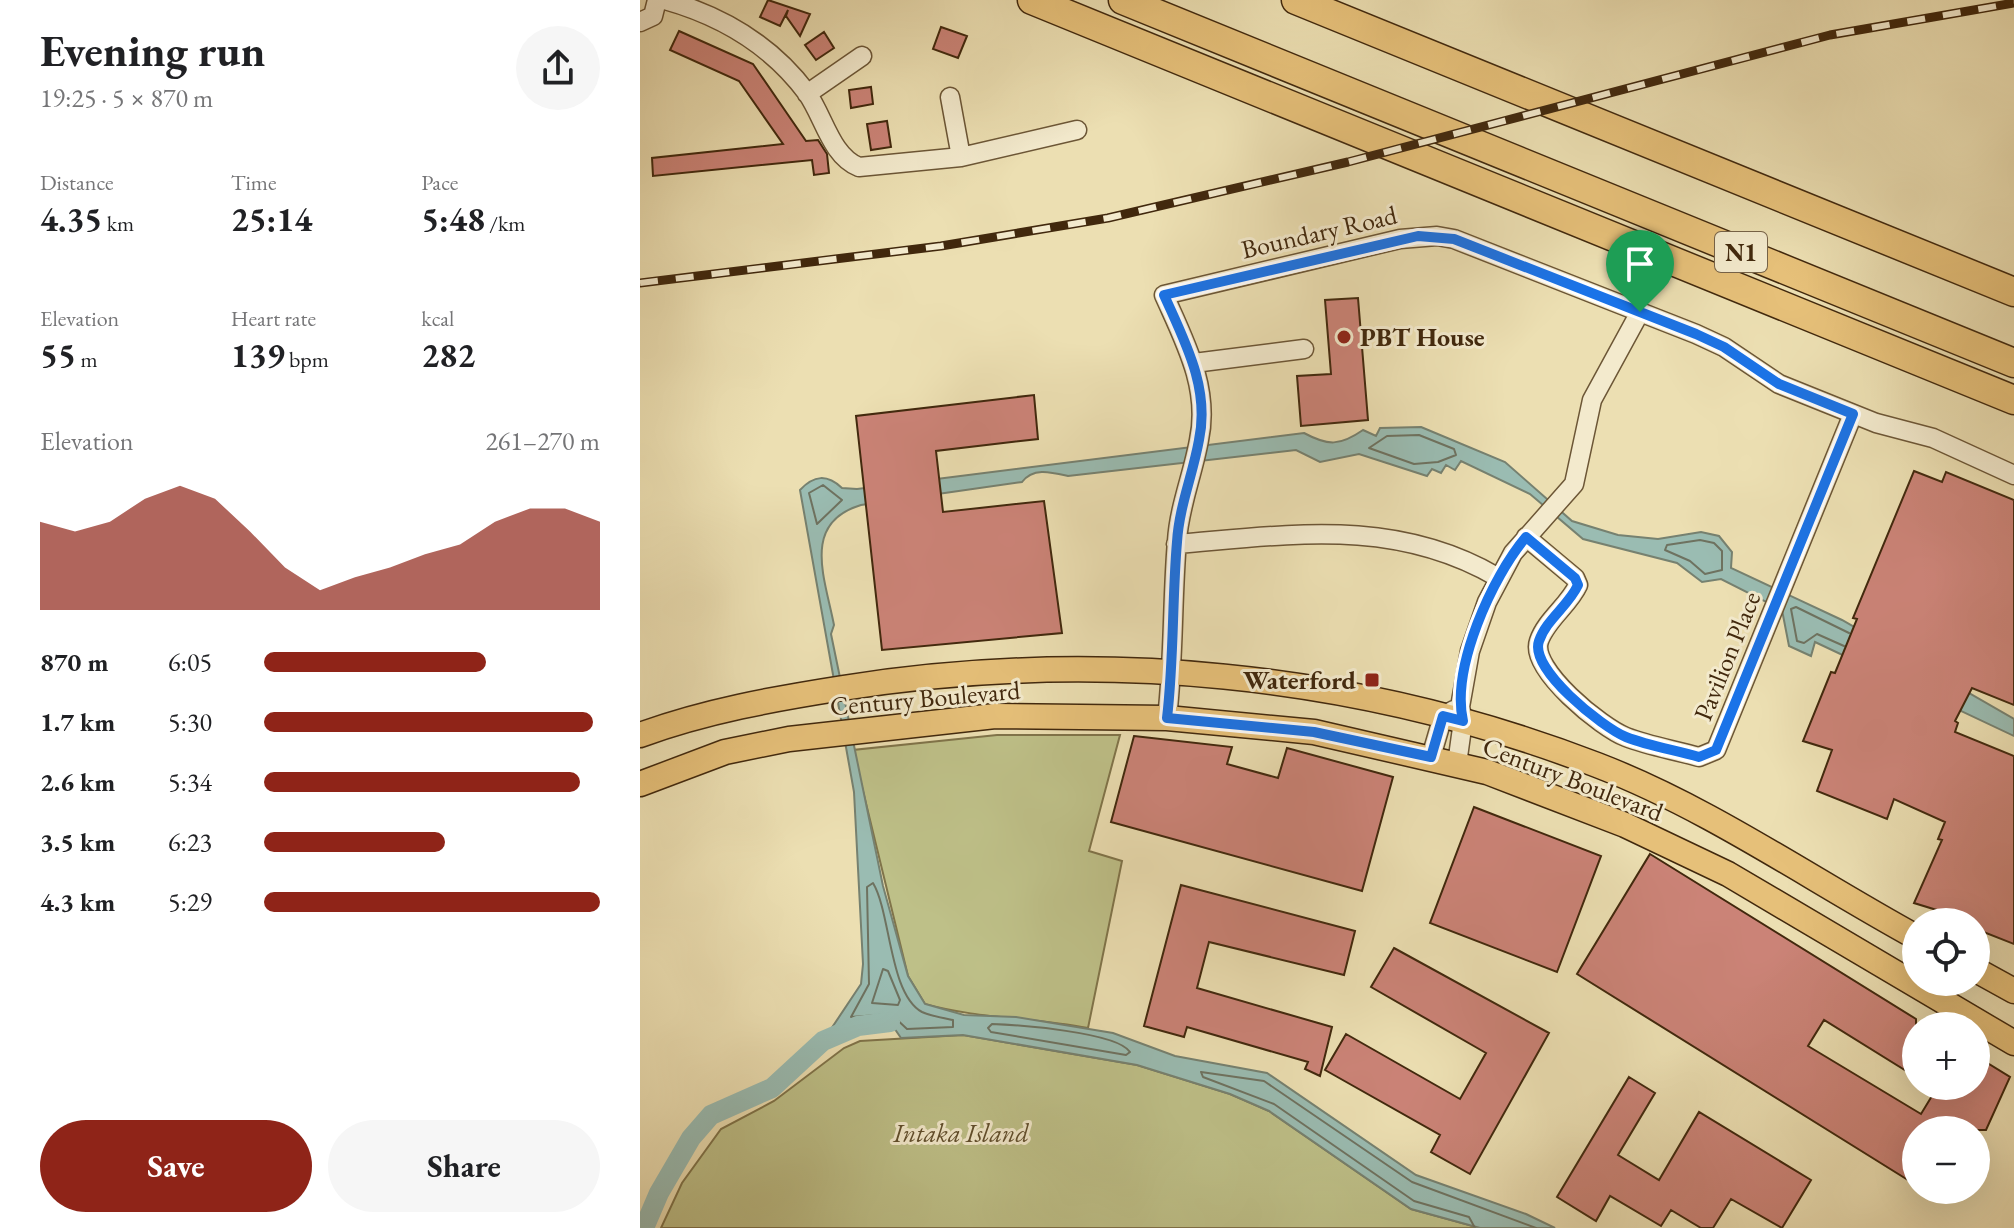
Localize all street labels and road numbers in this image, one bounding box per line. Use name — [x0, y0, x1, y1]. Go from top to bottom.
street label: Boundary Road — [1238, 197, 1401, 266]
road number: N1 — [1715, 232, 1767, 272]
street label: Pavilion Place — [1686, 586, 1768, 726]
street label: Century Boulevard — [828, 673, 1022, 723]
street label: Century Boulevard — [1478, 729, 1669, 829]

